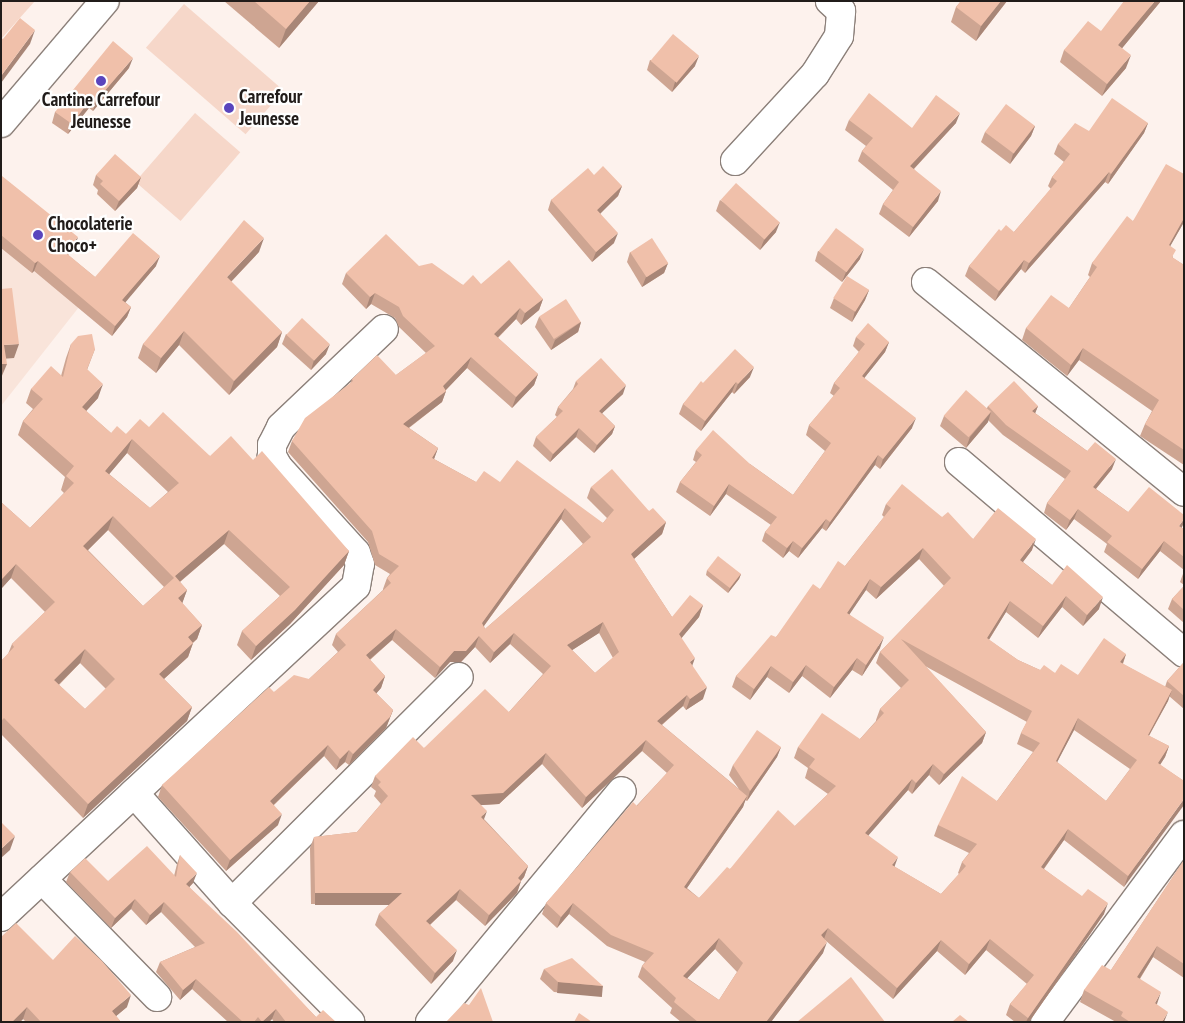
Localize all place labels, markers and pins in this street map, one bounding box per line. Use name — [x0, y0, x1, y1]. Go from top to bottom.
marker: Cantine Carrefour Jeunesse — [95, 75, 107, 87]
place label: Carrefour Jeunesse — [239, 86, 302, 130]
place label: Cantine Carrefour Jeunesse — [42, 89, 160, 133]
marker: Carrefour Jeunesse — [223, 102, 235, 114]
place label: Chocolaterie Choco+ — [48, 213, 133, 257]
marker: Chocolaterie Choco+ — [32, 229, 44, 241]

